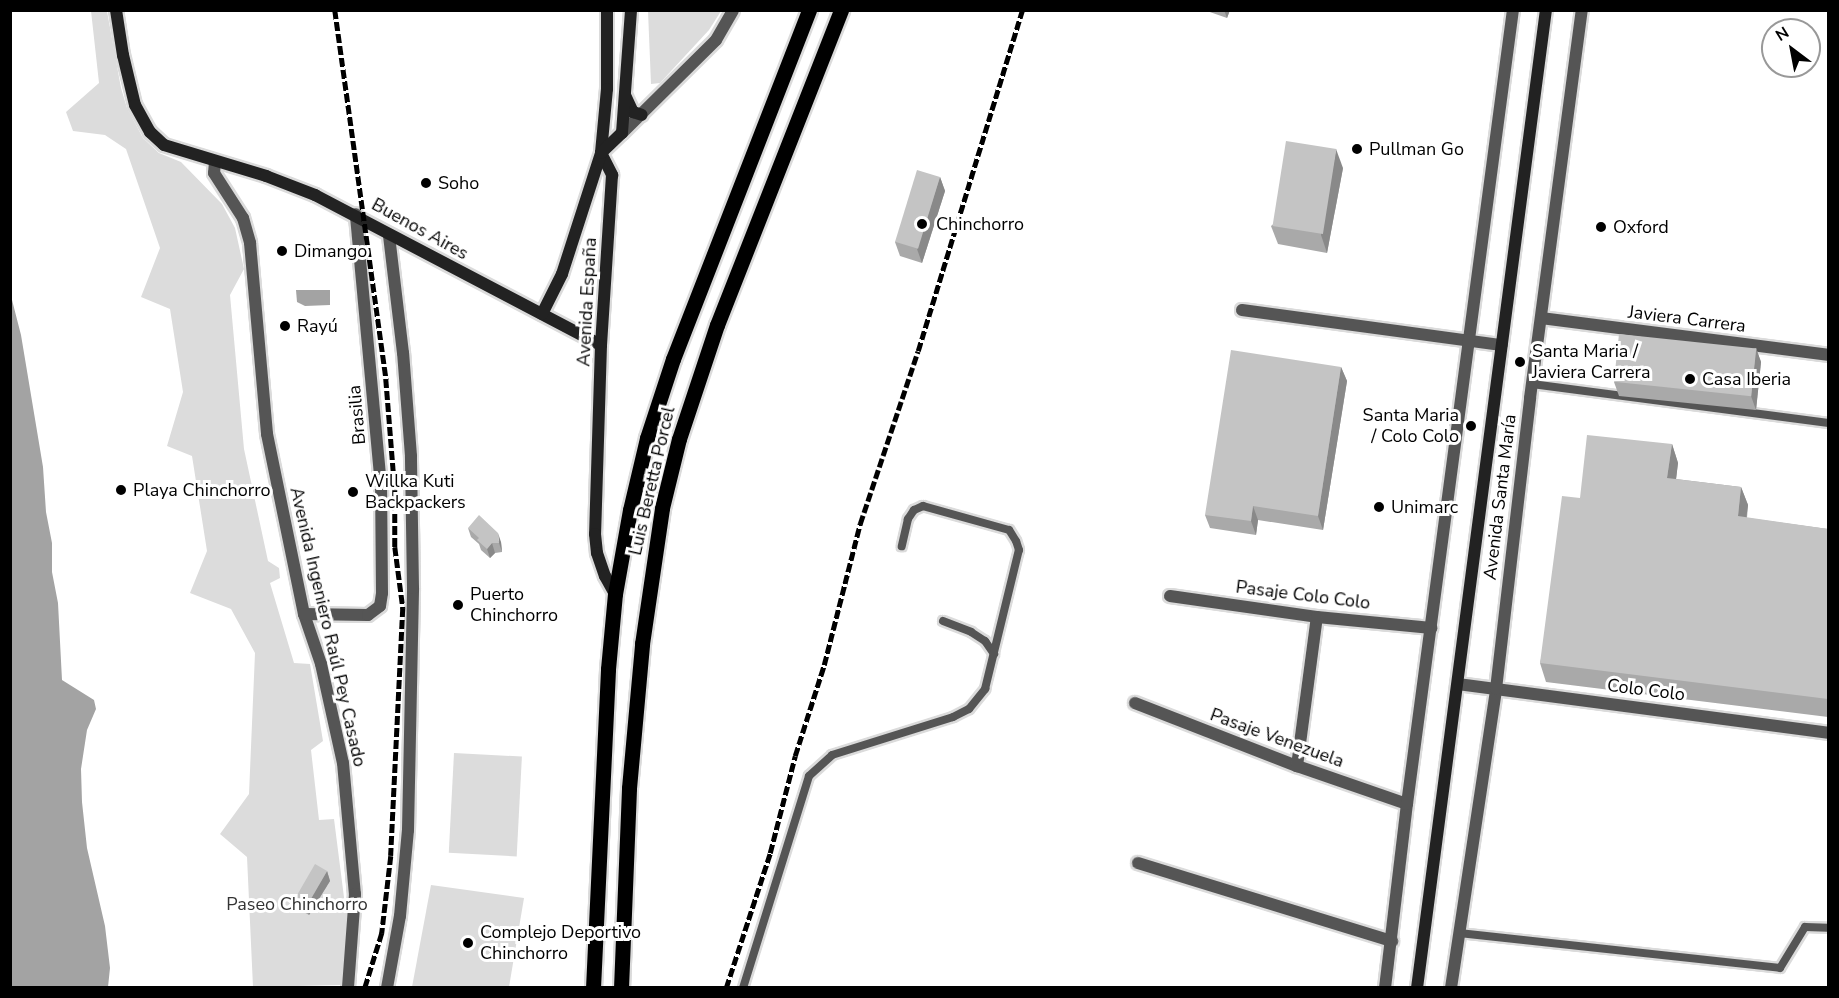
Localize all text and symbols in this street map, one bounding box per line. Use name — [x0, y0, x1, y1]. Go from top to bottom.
north arrow — [1761, 18, 1821, 78]
text: N — [1772, 22, 1793, 47]
place label: Pullman Go — [1369, 138, 1464, 160]
marker: Pullman Go — [1350, 142, 1364, 156]
place label: Soho — [438, 172, 479, 194]
marker: Soho — [419, 176, 433, 190]
street label: Buenos Aires — [368, 194, 472, 264]
place label: Chinchorro — [936, 213, 1024, 235]
marker: Chinchorro — [913, 215, 931, 233]
place label: Oxford — [1613, 216, 1669, 238]
marker: Oxford — [1594, 220, 1608, 234]
street label: Avenida España — [573, 237, 601, 367]
place label: Dimango — [294, 240, 367, 262]
marker: Dimango — [275, 244, 289, 258]
street label: Javiera Carrera — [1627, 301, 1747, 337]
place label: Rayú — [297, 315, 338, 337]
marker: Rayú — [278, 319, 292, 333]
place label: Santa Maria / Javiera Carrera — [1532, 341, 1650, 384]
marker: Santa Maria / Javiera Carrera — [1513, 355, 1527, 369]
place label: Casa Iberia — [1702, 368, 1791, 390]
marker: Casa Iberia — [1683, 372, 1697, 386]
street label: Brasilia — [344, 384, 370, 446]
street label: Luis Beretta Porcel — [624, 405, 680, 557]
place label: Santa Maria / Colo Colo — [1363, 405, 1459, 448]
street label: Avenida Santa María — [1479, 413, 1521, 581]
marker: Santa Maria / Colo Colo — [1464, 419, 1478, 433]
place label: Willka Kuti Backpackers — [365, 471, 466, 514]
place label: Playa Chinchorro — [133, 479, 270, 501]
marker: Playa Chinchorro — [114, 483, 128, 497]
street label: Avenida Ingeniero Raúl Pey Casado — [285, 485, 371, 769]
marker: Willka Kuti Backpackers — [346, 485, 360, 499]
place label: Unimarc — [1391, 496, 1458, 518]
marker: Unimarc — [1372, 500, 1386, 514]
street label: Pasaje Colo Colo — [1235, 576, 1371, 614]
place label: Puerto Chinchorro — [470, 584, 558, 626]
marker: Puerto Chinchorro — [451, 598, 465, 612]
street label: Colo Colo — [1606, 675, 1686, 705]
street label: Pasaje Venezuela — [1207, 704, 1347, 772]
park label: Paseo Chinchorro — [226, 893, 368, 915]
place label: Complejo Deportivo Chinchorro — [480, 922, 641, 964]
marker: Complejo Deportivo Chinchorro — [461, 936, 475, 950]

